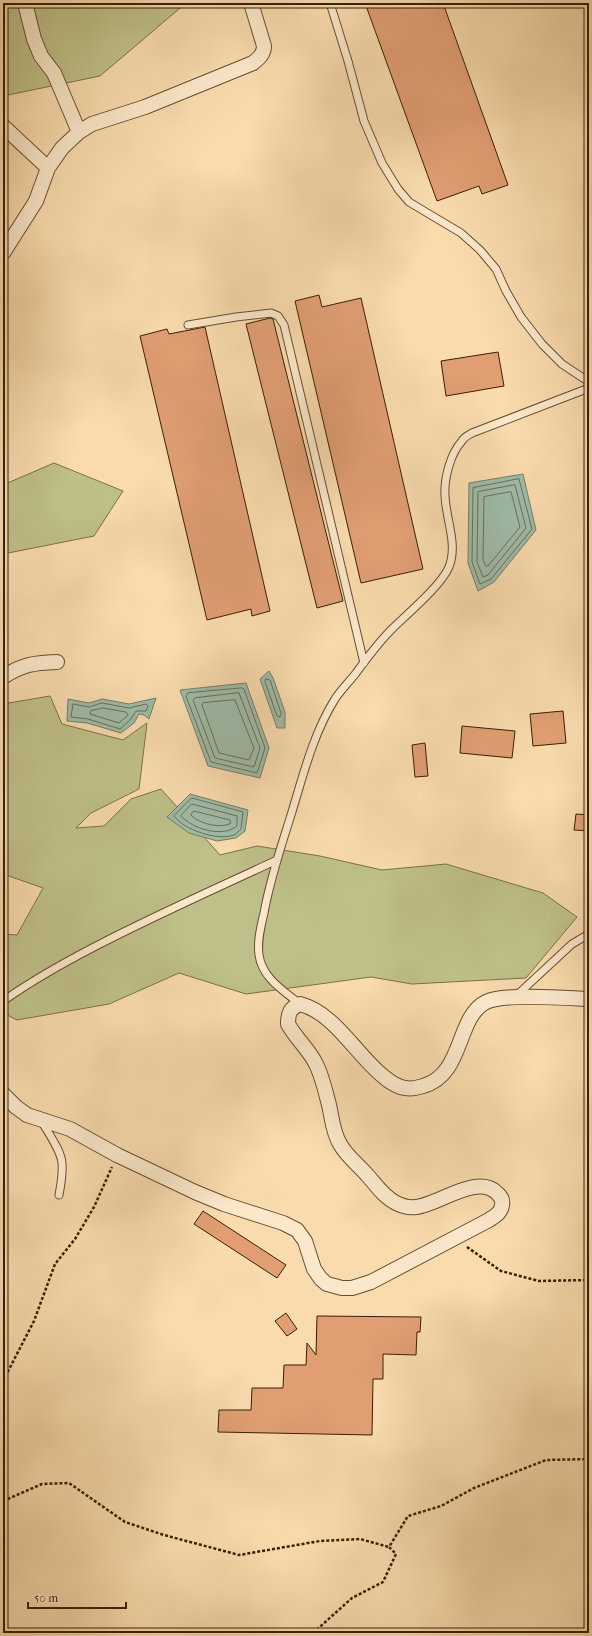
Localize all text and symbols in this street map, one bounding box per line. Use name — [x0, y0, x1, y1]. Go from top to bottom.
scale bar — [28, 1584, 126, 1610]
text: 50 m — [34, 1591, 58, 1605]

